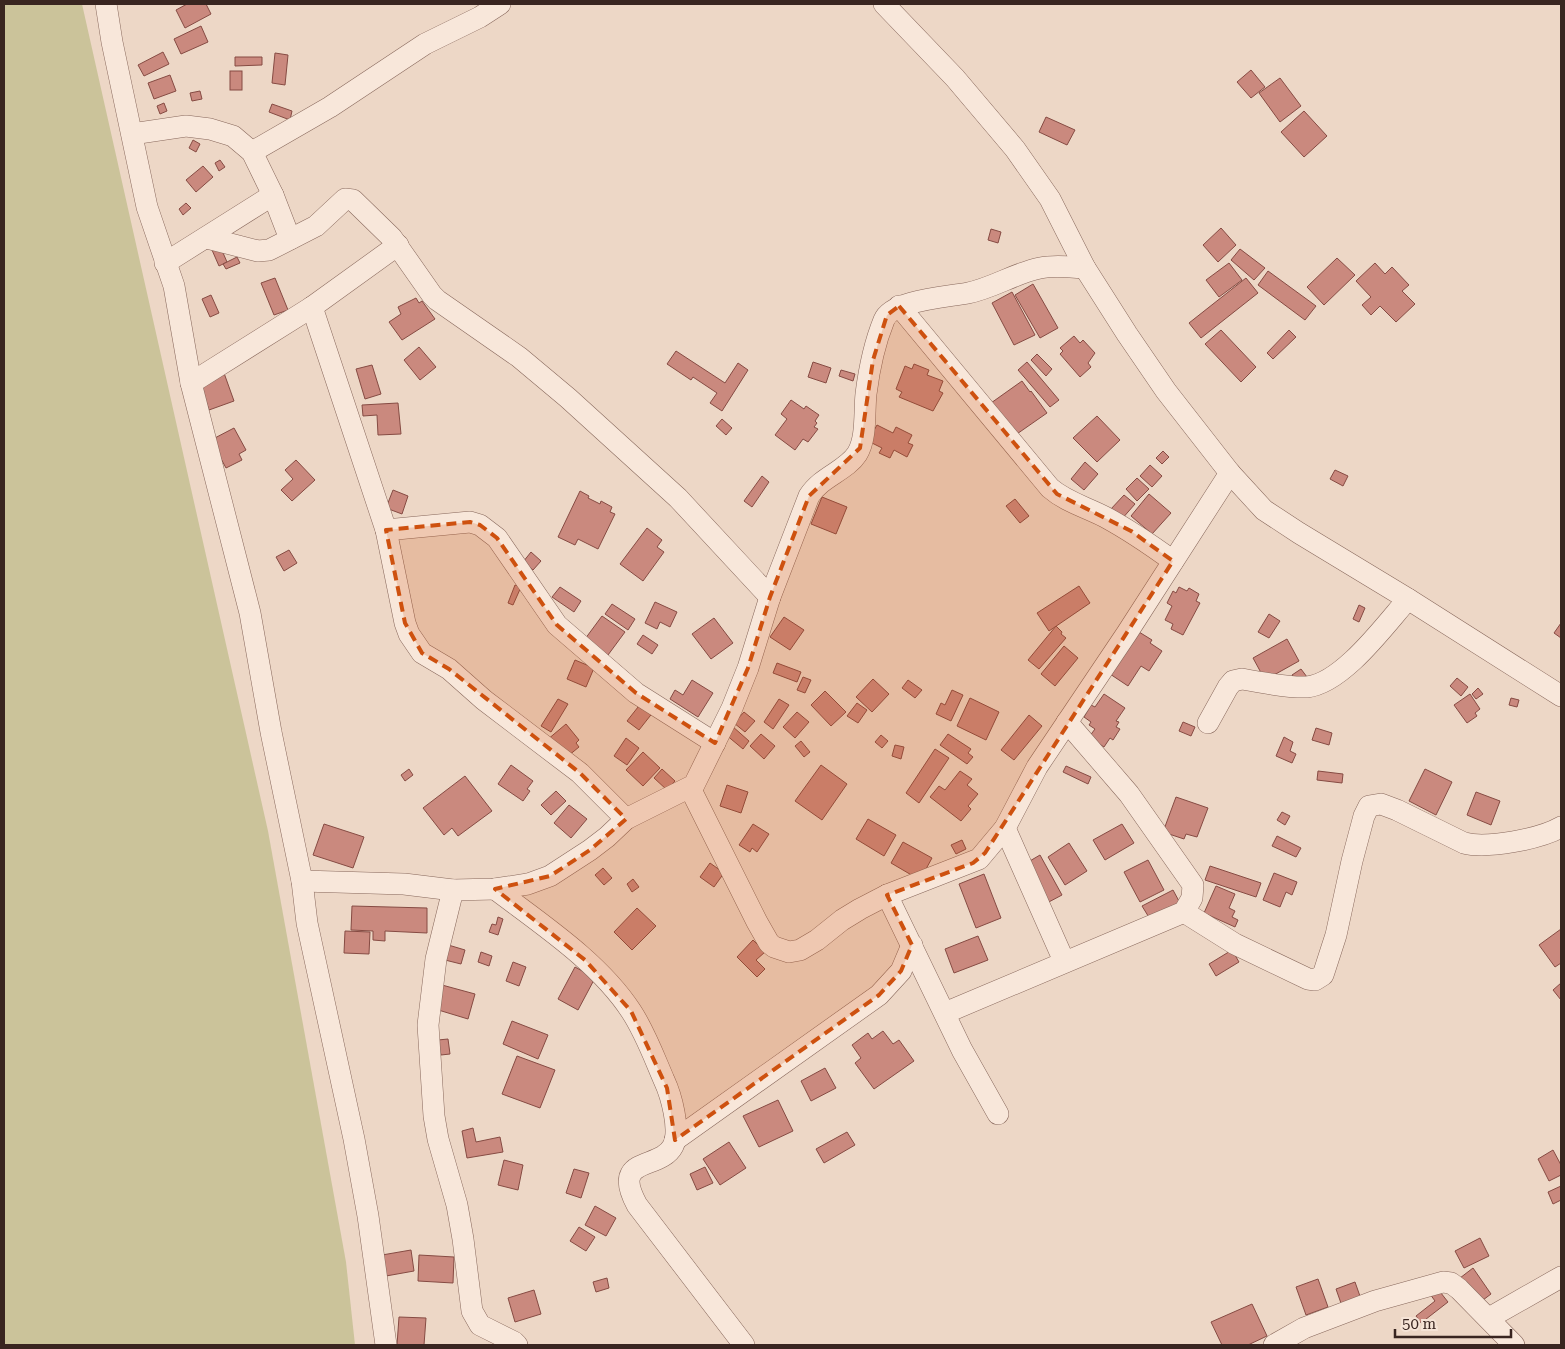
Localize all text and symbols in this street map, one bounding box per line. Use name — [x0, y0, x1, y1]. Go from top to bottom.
scale bar — [1395, 1306, 1511, 1338]
text: 50 m — [1402, 1315, 1437, 1333]

